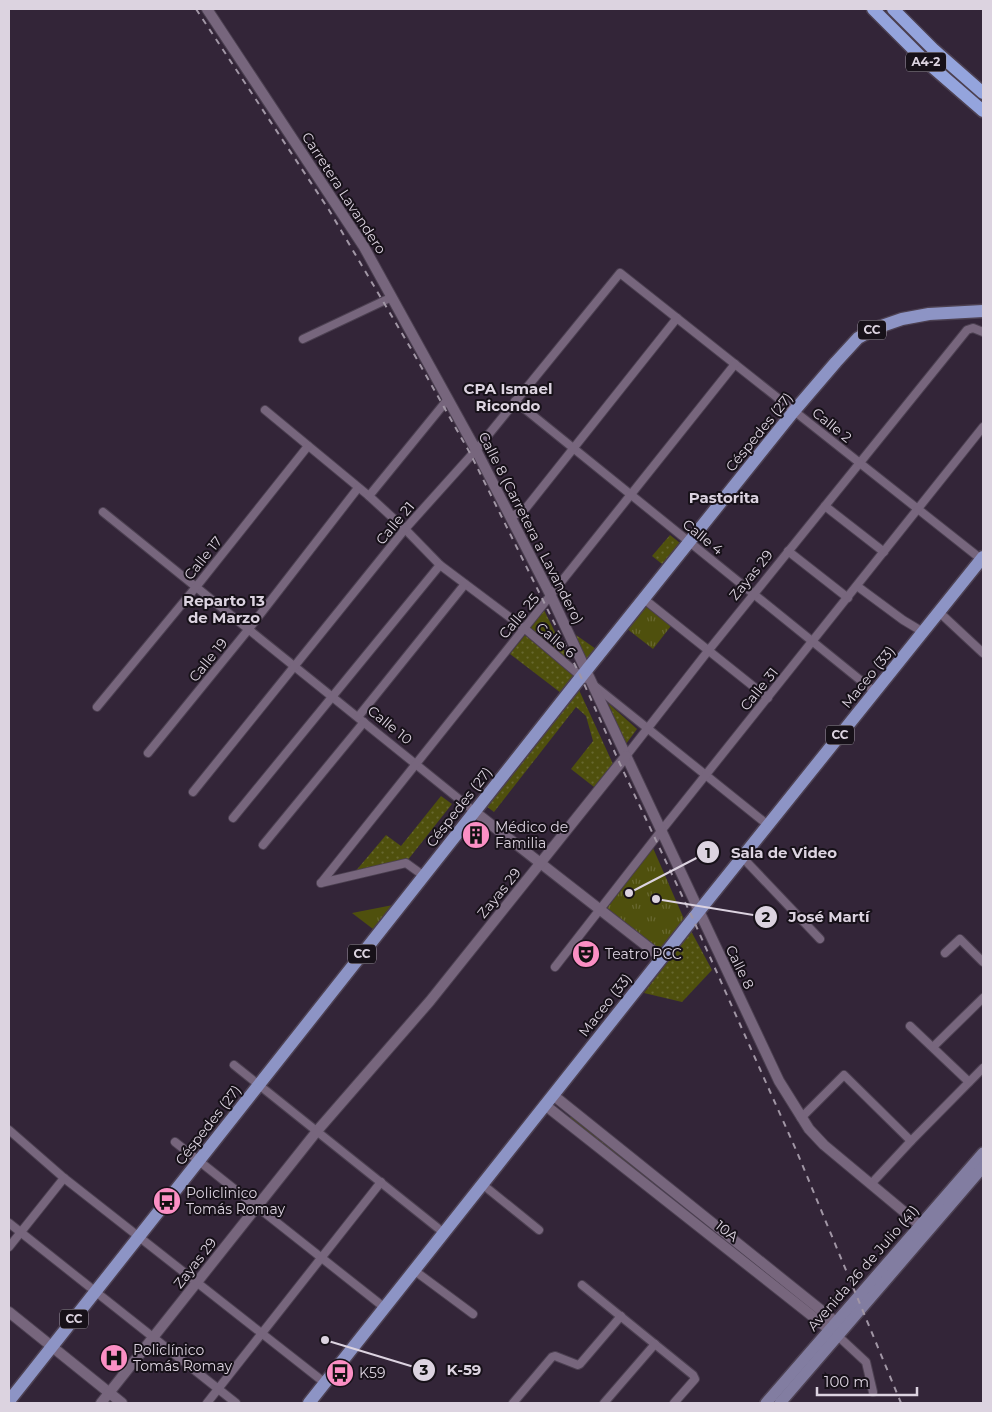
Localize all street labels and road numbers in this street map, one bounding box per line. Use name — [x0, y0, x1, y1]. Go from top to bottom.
road number: A4-2 — [906, 52, 946, 72]
street label: Carretera Lavandero — [298, 129, 390, 258]
road number: CC — [858, 320, 886, 340]
street label: Céspedes (27) — [722, 389, 796, 475]
street label: Calle 2 — [809, 404, 855, 446]
street label: Calle 8 (Carretera a Lavandero) — [475, 429, 587, 627]
street label: Calle 21 — [372, 498, 418, 548]
street label: Calle 4 — [679, 515, 727, 559]
street label: Calle 17 — [180, 533, 226, 583]
street label: Zayas 29 — [725, 546, 777, 604]
street label: Calle 25 — [495, 590, 543, 642]
street label: Calle 6 — [532, 618, 580, 662]
street label: Calle 19 — [185, 634, 231, 686]
street label: Maceo (33) — [837, 642, 899, 712]
street label: Calle 31 — [736, 664, 782, 714]
street label: Calle 10 — [364, 702, 416, 748]
road number: CC — [826, 726, 854, 744]
street label: Céspedes (27) — [422, 763, 496, 851]
street label: Zayas 29 — [473, 864, 525, 922]
street label: Calle 8 — [722, 942, 758, 992]
road number: CC — [348, 944, 376, 964]
street label: Maceo (33) — [575, 970, 635, 1040]
street label: Céspedes (27) — [171, 1081, 245, 1169]
street label: Avenida 26 de Julio (41) — [803, 1201, 923, 1335]
street label: 10A — [712, 1216, 743, 1246]
street label: Zayas 29 — [170, 1234, 220, 1292]
road number: CC — [60, 1310, 88, 1328]

